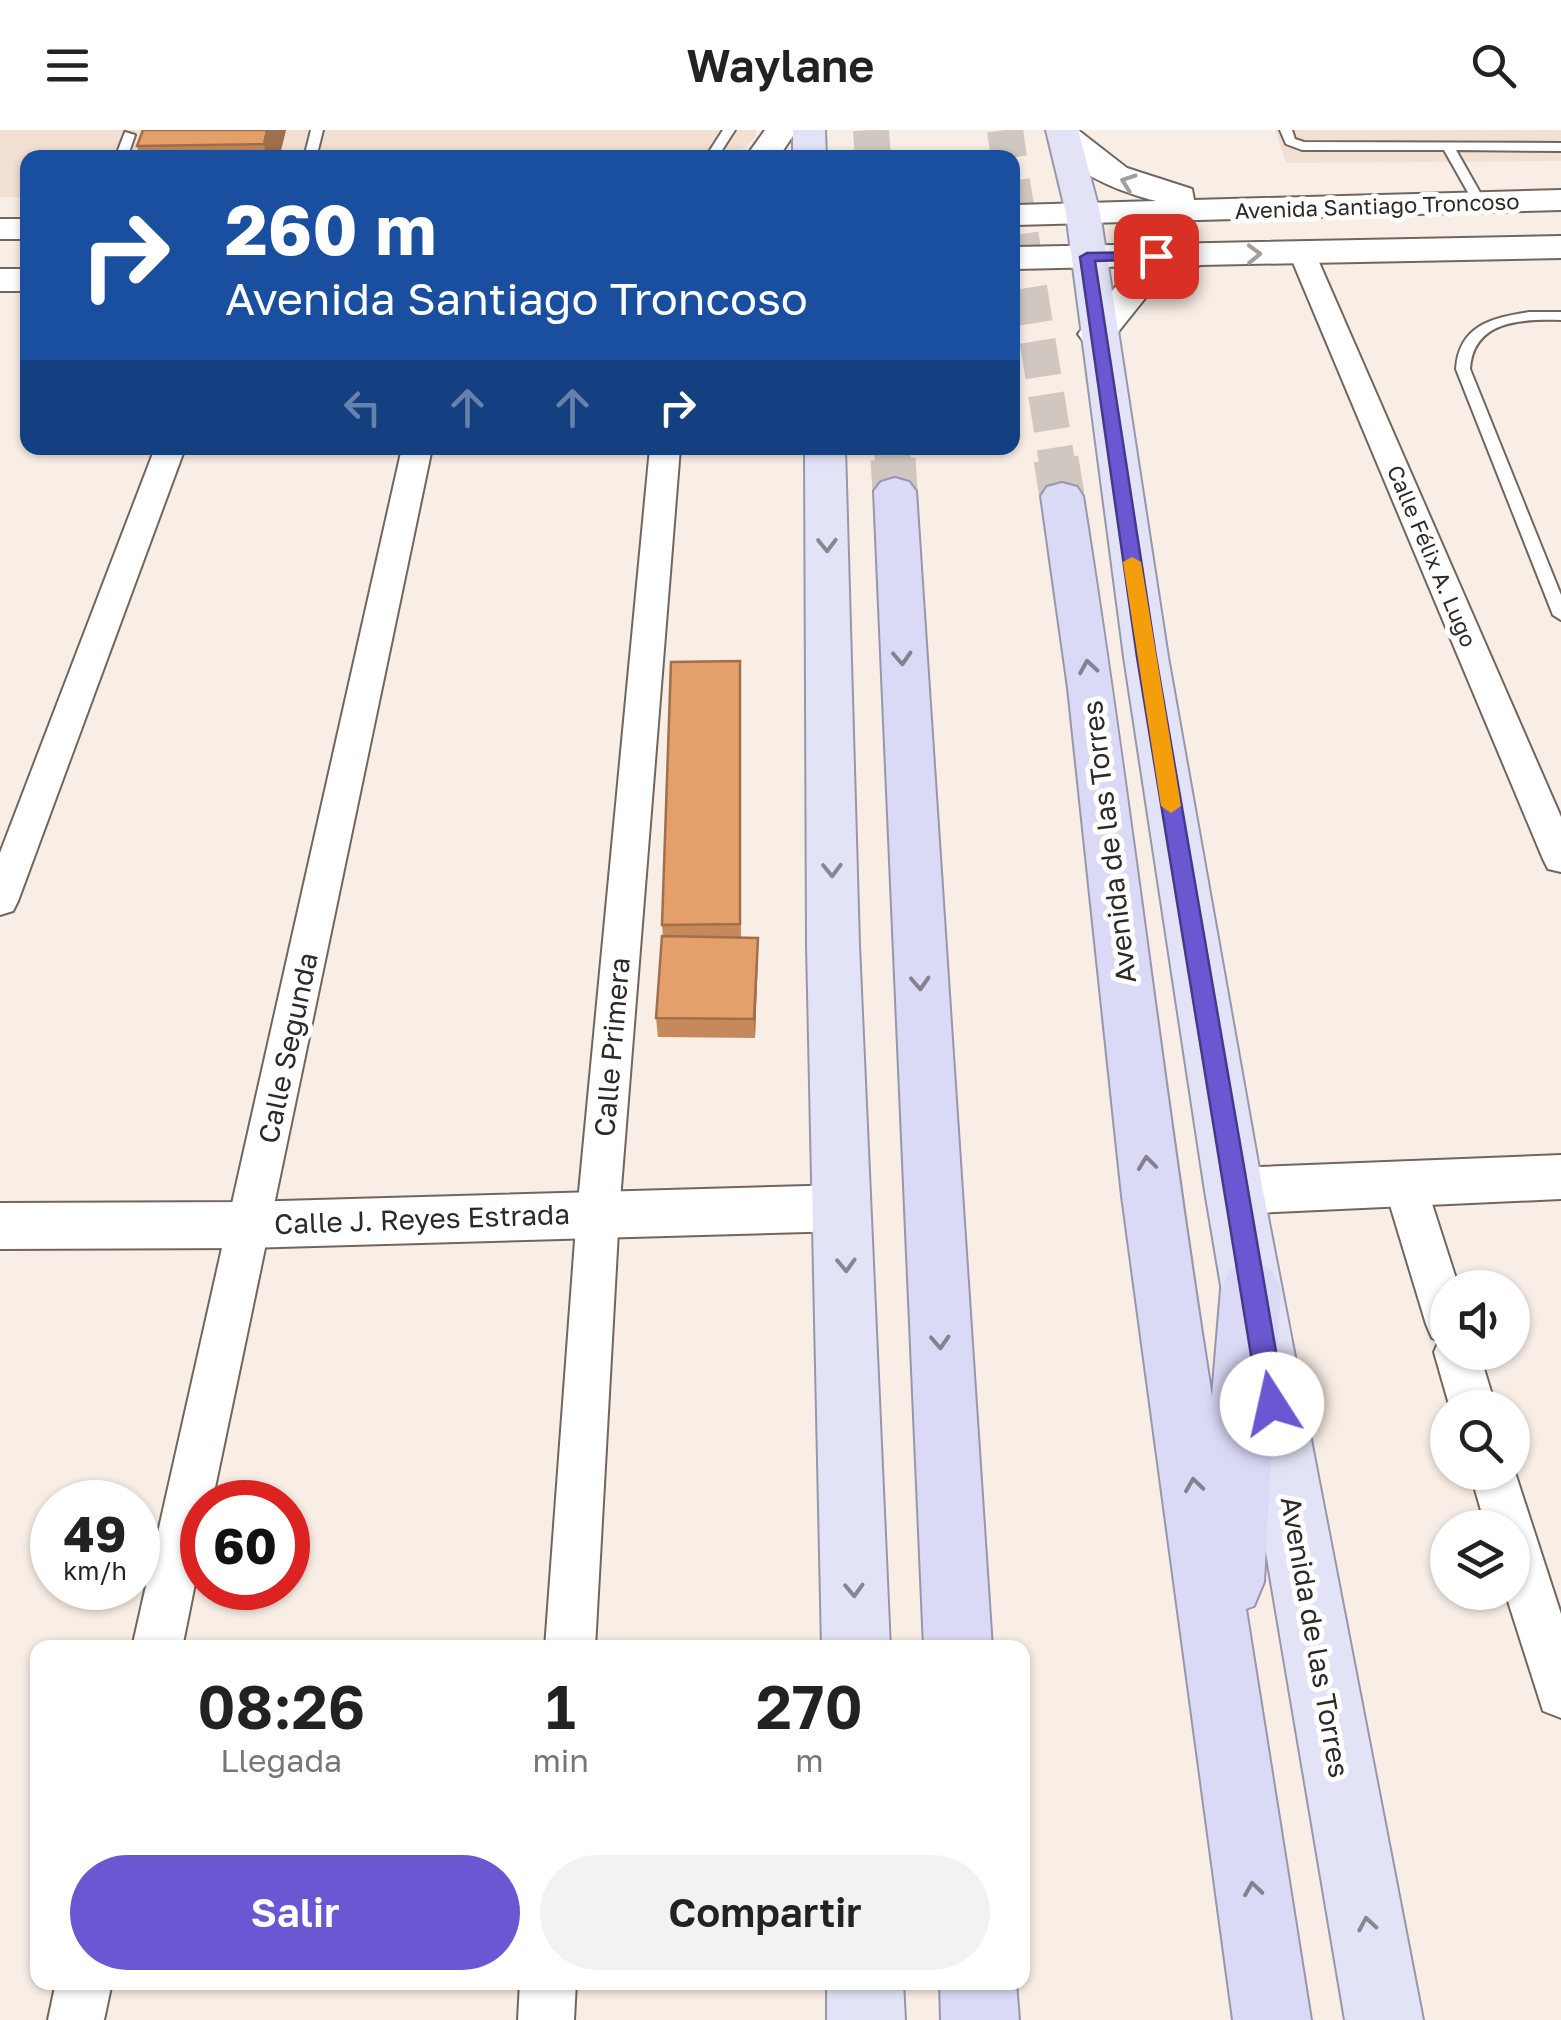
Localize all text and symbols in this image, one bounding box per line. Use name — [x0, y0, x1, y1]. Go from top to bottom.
icon: menu — [40, 38, 95, 93]
text: Waylane — [687, 38, 874, 92]
icon: search — [1466, 38, 1521, 93]
one-way arrow — [1120, 173, 1137, 193]
text: 260 m — [225, 186, 436, 270]
street label: Avenida Santiago Troncoso — [1234, 187, 1520, 224]
icon: right — [60, 190, 190, 320]
pin — [1114, 214, 1199, 299]
icon: arrive — [1129, 229, 1184, 284]
one-way arrow — [1247, 243, 1263, 264]
text: Avenida Santiago Troncoso — [225, 271, 808, 325]
icon: left — [335, 380, 390, 435]
icon: ahead — [440, 380, 495, 435]
icon: ahead — [545, 380, 600, 435]
icon: right — [650, 380, 705, 435]
street label: Calle Félix A. Lugo — [1382, 461, 1483, 651]
one-way arrow — [816, 537, 837, 553]
one-way arrow — [891, 650, 912, 666]
one-way arrow — [1078, 658, 1099, 675]
street label: Avenida de las Torres — [1075, 699, 1142, 985]
one-way arrow — [821, 862, 842, 878]
street label: Calle Segunda — [251, 949, 324, 1146]
street label: Calle Primera — [587, 956, 636, 1138]
one-way arrow — [909, 975, 930, 991]
one-way arrow — [1137, 1155, 1158, 1171]
street label: Calle J. Reyes Estrada — [273, 1197, 571, 1240]
one-way arrow — [835, 1257, 856, 1273]
map controls — [1430, 1270, 1530, 1610]
button: sound — [1430, 1270, 1530, 1370]
one-way arrow — [929, 1334, 950, 1350]
position arrow — [1220, 1352, 1324, 1456]
button: search — [1430, 1390, 1530, 1490]
one-way arrow — [1184, 1476, 1205, 1493]
speed limit sign: 60 — [180, 1480, 310, 1610]
street label: Avenida de las Torres — [1275, 1494, 1356, 1780]
text: 49 — [63, 1503, 126, 1563]
button: layers — [1430, 1510, 1530, 1610]
text: km/h — [63, 1555, 127, 1586]
one-way arrow — [844, 1582, 865, 1598]
text: 08:26 — [197, 1670, 365, 1742]
text: 1 — [546, 1670, 576, 1742]
text: 270 — [756, 1670, 863, 1742]
text: Llegada — [220, 1741, 342, 1779]
text: min — [532, 1741, 589, 1779]
text: m — [795, 1741, 824, 1779]
button: Salir — [70, 1855, 520, 1970]
button: Compartir — [540, 1855, 990, 1970]
one-way arrow — [1243, 1881, 1264, 1897]
one-way arrow — [1357, 1916, 1378, 1932]

